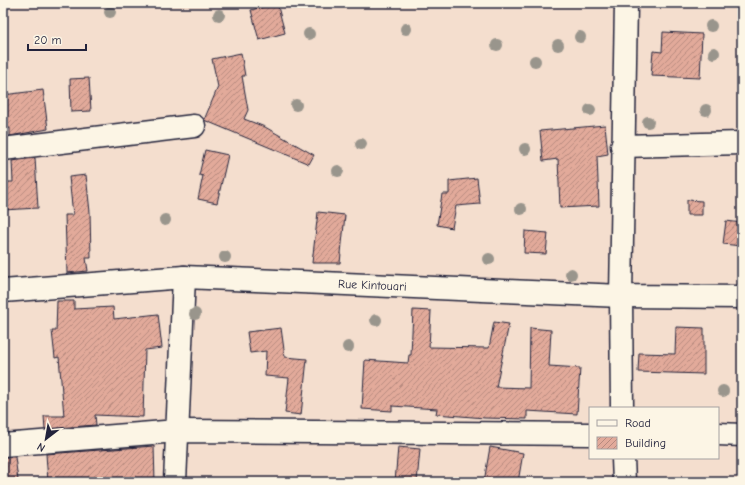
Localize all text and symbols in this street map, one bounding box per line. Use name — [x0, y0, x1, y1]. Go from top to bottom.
scale bar — [28, 26, 86, 52]
text: 20 m — [34, 33, 62, 47]
street label: Rue Kintouari — [338, 277, 407, 294]
legend — [589, 407, 719, 459]
text: Road — [625, 416, 651, 430]
north arrow — [26, 419, 66, 459]
text: Building — [625, 436, 666, 450]
text: N — [35, 440, 48, 455]

